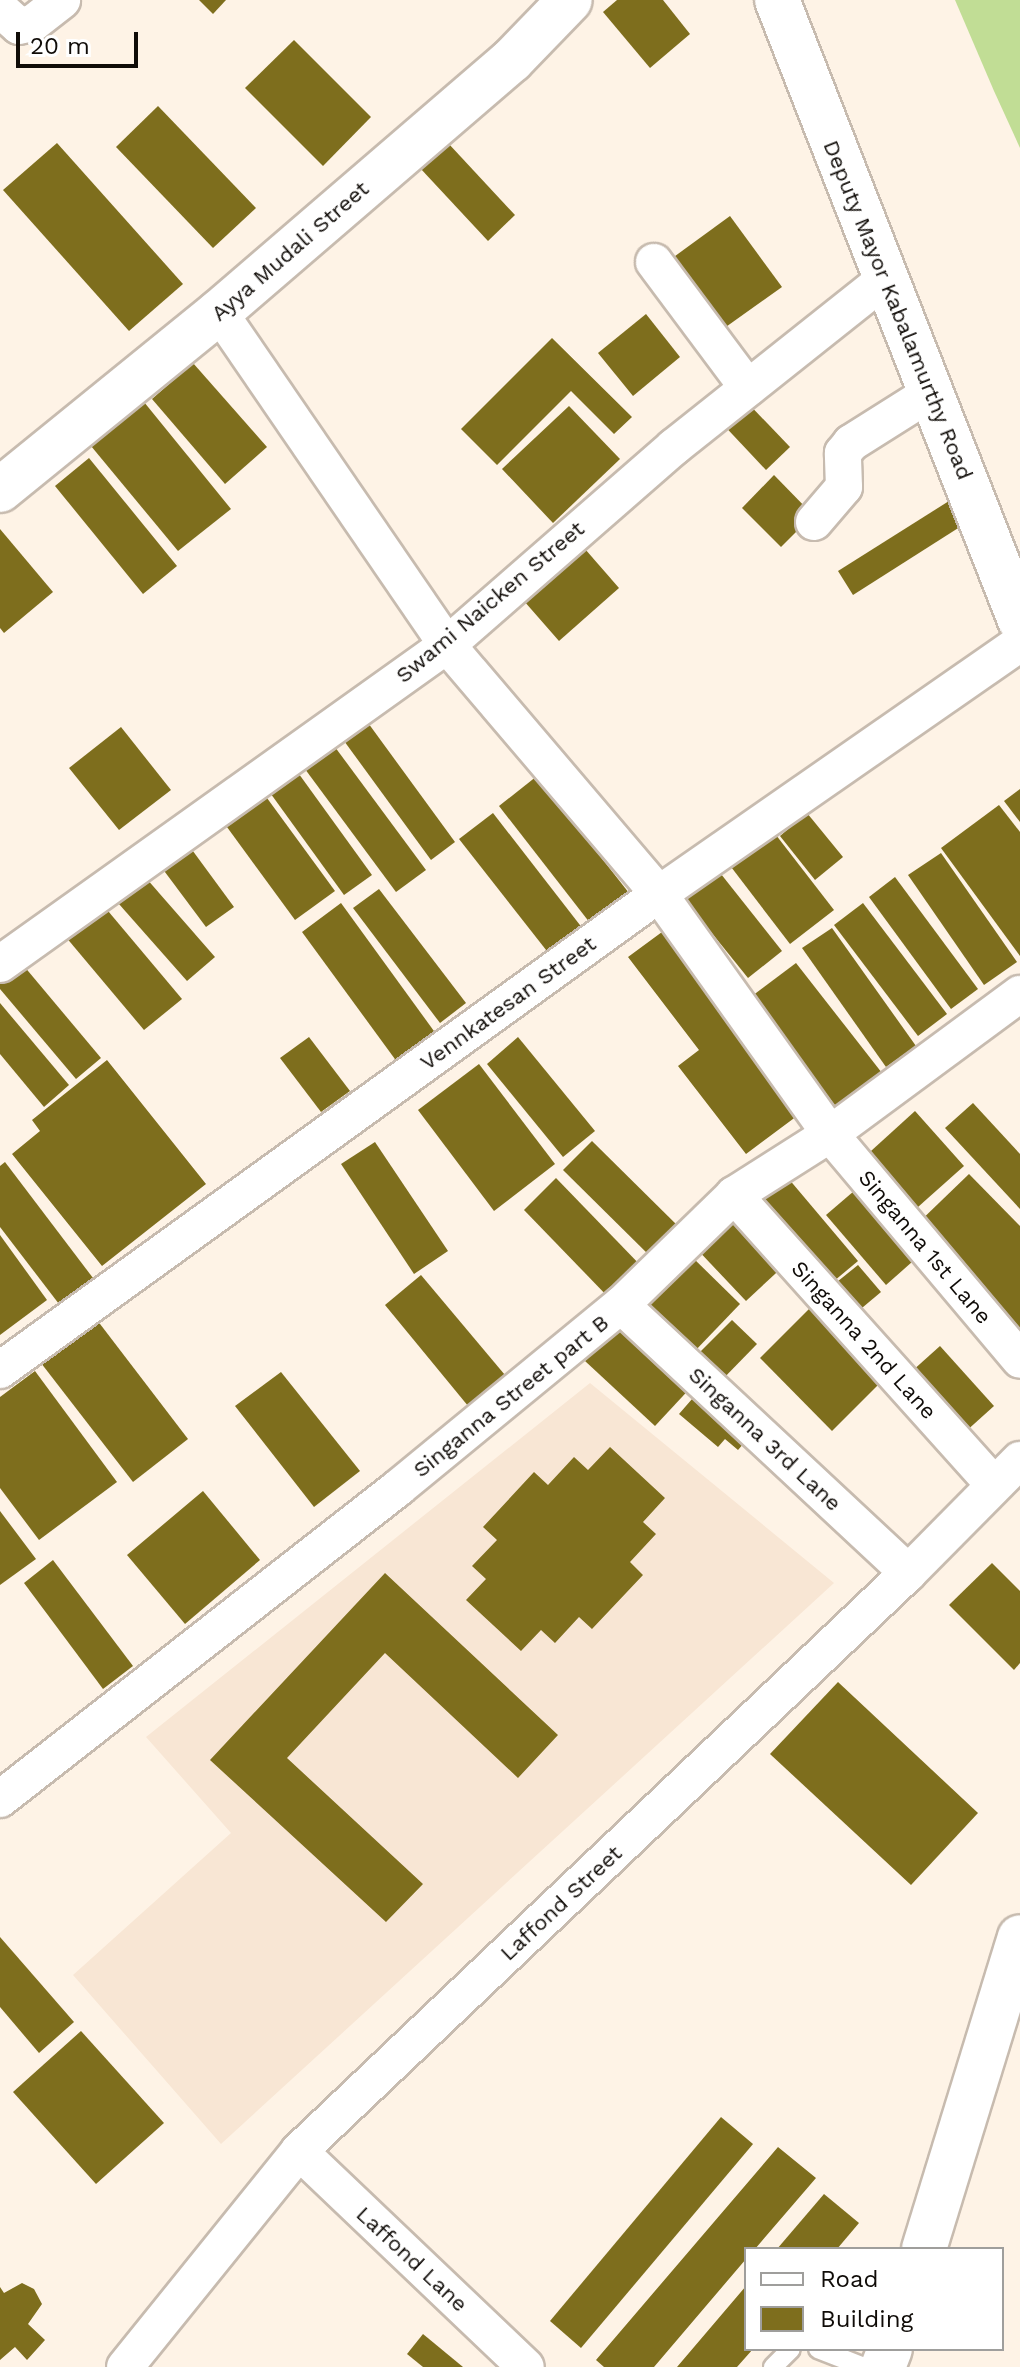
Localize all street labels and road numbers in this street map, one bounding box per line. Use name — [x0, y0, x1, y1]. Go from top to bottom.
street label: Deputy Mayor Kabalamurthy Road — [817, 136, 979, 484]
street label: Ayya Mudali Street — [206, 175, 374, 327]
street label: Swami Naicken Street — [390, 515, 590, 689]
street label: Vennkatesan Street — [415, 930, 601, 1076]
street label: Singanna 1st Lane — [853, 1164, 997, 1330]
street label: Singanna 2nd Lane — [786, 1255, 942, 1425]
street label: Singanna Street part B — [408, 1309, 614, 1483]
street label: Singanna 3rd Lane — [683, 1361, 847, 1517]
street label: Laffond Street — [495, 1840, 627, 1966]
street label: Laffond Lane — [351, 2201, 473, 2317]

